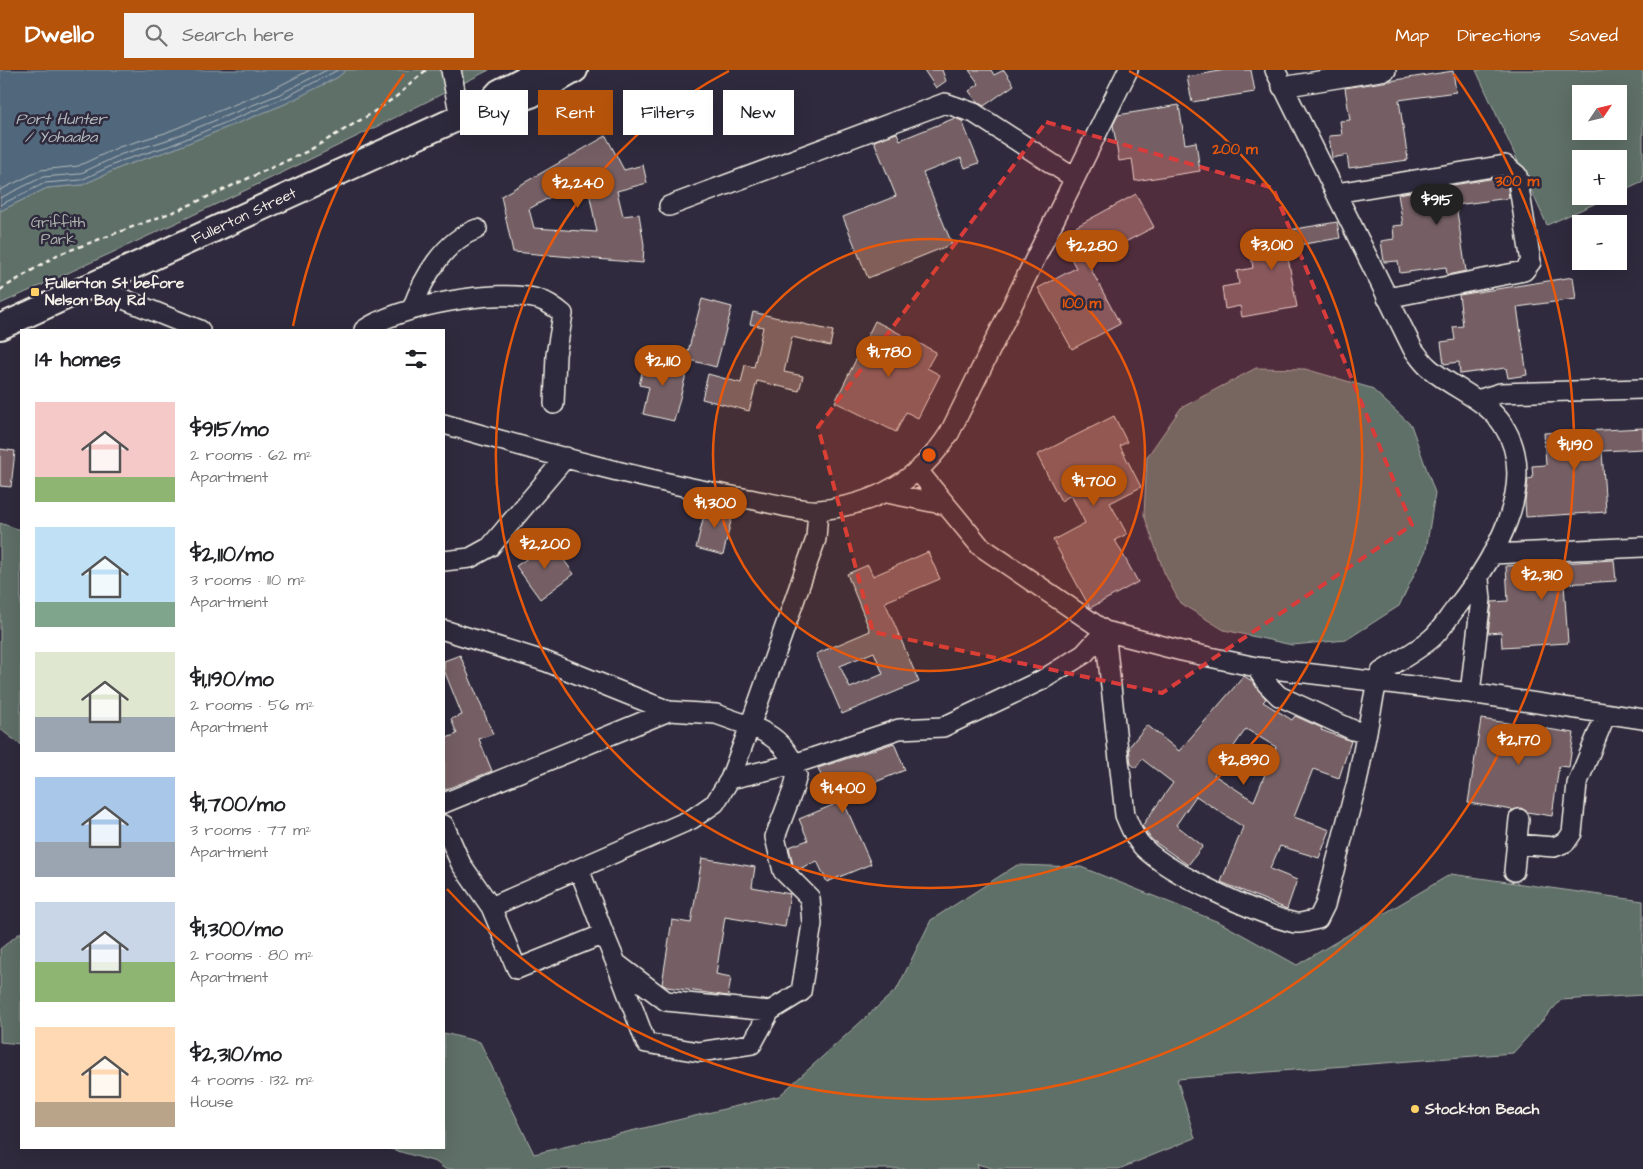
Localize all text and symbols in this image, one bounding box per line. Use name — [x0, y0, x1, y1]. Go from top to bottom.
search box — [124, 13, 474, 58]
text: Dwello — [25, 18, 94, 52]
icon: search — [142, 21, 170, 49]
text: Search here — [182, 22, 294, 49]
text: Map — [1395, 23, 1429, 48]
text: Directions — [1457, 23, 1541, 48]
text: Saved — [1569, 23, 1618, 48]
north arrow — [1572, 85, 1628, 140]
map controls — [1572, 85, 1627, 270]
chip: Buy — [460, 90, 528, 135]
chip: Rent — [538, 90, 613, 135]
chip: Filters — [623, 90, 713, 135]
chip: New — [723, 90, 794, 135]
water label: Port Hunter / Yohaaba — [16, 108, 109, 148]
text: 200 m — [1211, 139, 1258, 160]
button: + — [1572, 150, 1627, 205]
pin: $2,240 — [537, 166, 619, 209]
text: 300 m — [1494, 171, 1539, 192]
text: $2,240 — [552, 172, 604, 194]
street label: Fullerton Street — [188, 183, 300, 249]
pin: $915 — [1407, 184, 1467, 226]
text: $915 — [1421, 189, 1453, 211]
park label: Griffith Park — [31, 212, 86, 250]
button: − — [1572, 215, 1627, 270]
pin: $3,010 — [1231, 228, 1313, 271]
pin: $2,280 — [1051, 230, 1133, 272]
text: $3,010 — [1251, 234, 1293, 256]
text: $2,280 — [1067, 235, 1117, 257]
place label: Fullerton St before Nelson Bay Rd — [45, 273, 184, 312]
marker: Fullerton St before Nelson Bay Rd — [29, 286, 41, 298]
text: 100 m — [1063, 293, 1102, 314]
pin: $1,780 — [848, 336, 930, 378]
text: $1,780 — [867, 341, 911, 363]
pin: $2,110 — [622, 344, 704, 387]
text: 14 homes — [35, 345, 121, 374]
icon: filters — [402, 345, 430, 373]
text: $2,110 — [645, 350, 681, 372]
text: $915/mo — [190, 415, 269, 444]
icon: home — [75, 422, 135, 482]
pin: $1,190 — [1534, 428, 1616, 471]
text: $1,190 — [1557, 434, 1593, 456]
text: 2 rooms · 62 m² — [190, 444, 312, 466]
centre of rings — [920, 446, 938, 464]
pin: $1,700 — [1053, 464, 1135, 507]
text: Apartment — [190, 466, 268, 488]
text: $1,700 — [1072, 470, 1116, 492]
pin: $1,300 — [674, 486, 756, 529]
text: $1,300 — [694, 492, 736, 514]
pin: $2,200 — [504, 528, 586, 570]
text: $2,200 — [520, 533, 570, 555]
text: $2,110/mo — [190, 540, 274, 569]
icon: home — [75, 547, 135, 607]
pin: $2,310 — [1501, 558, 1583, 601]
text: $2,310 — [1521, 564, 1563, 586]
text: 3 rooms · 110 m² — [190, 569, 306, 591]
text: Apartment — [190, 591, 268, 613]
text: $1,190/mo — [190, 665, 274, 694]
icon: home — [75, 672, 135, 732]
text: 2 rooms · 56 m² — [190, 694, 314, 716]
text: Apartment — [190, 716, 268, 738]
pin: $2,170 — [1478, 724, 1560, 766]
text: $2,170 — [1498, 729, 1540, 751]
pin: $2,890 — [1203, 744, 1285, 786]
text: $2,890 — [1219, 749, 1269, 771]
pin: $1,400 — [802, 772, 884, 814]
text: $1,400 — [821, 777, 865, 799]
text: $1,700/mo — [190, 790, 285, 819]
icon: home — [75, 797, 135, 857]
text: 3 rooms · 77 m² — [190, 819, 311, 841]
text: Apartment — [190, 841, 268, 863]
text: $1,300/mo — [190, 915, 283, 944]
icon: home — [75, 922, 135, 982]
text: 2 rooms · 80 m² — [190, 944, 313, 966]
text: Apartment — [190, 966, 268, 988]
text: $2,310/mo — [190, 1040, 282, 1069]
icon: home — [75, 1047, 135, 1107]
text: 4 rooms · 132 m² — [190, 1069, 314, 1091]
text: House — [190, 1091, 234, 1113]
place label: Stockton Beach — [1424, 1099, 1540, 1120]
marker: Stockton Beach — [1409, 1103, 1421, 1115]

